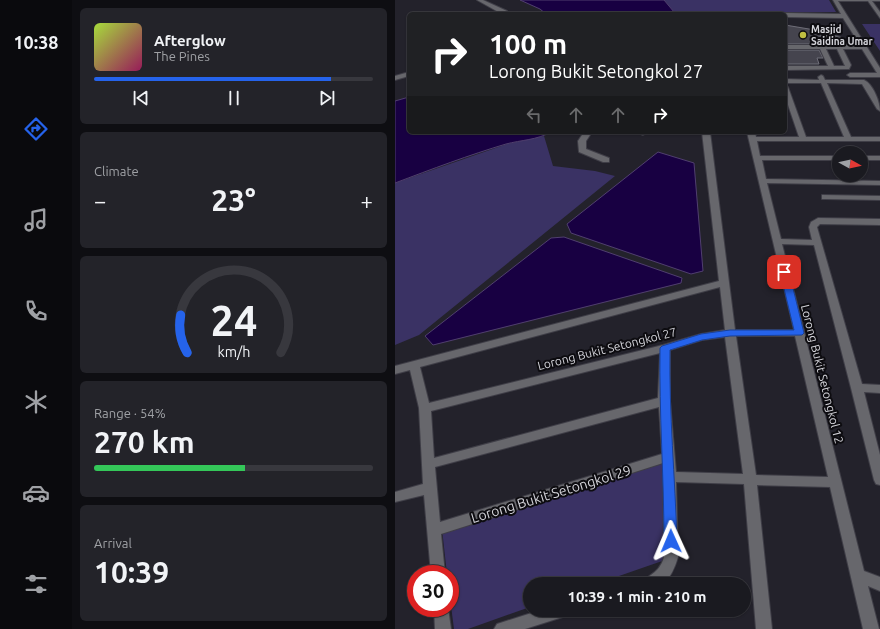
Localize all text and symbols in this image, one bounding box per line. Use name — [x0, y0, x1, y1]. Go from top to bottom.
place label: Masjid Saidina Umar — [811, 24, 873, 47]
icon: right — [423, 28, 475, 80]
text: 100 m — [489, 28, 567, 59]
marker: Masjid Saidina Umar — [798, 30, 808, 40]
text: 10:38 — [13, 32, 59, 52]
text: Afterglow — [154, 32, 226, 49]
text: The Pines — [154, 49, 210, 63]
text: Lorong Bukit Setongkol 27 — [489, 61, 703, 81]
icon: previous — [130, 87, 152, 109]
icon: pause — [223, 87, 245, 109]
icon: next — [316, 87, 338, 109]
icon: left — [523, 104, 545, 126]
icon: ahead — [565, 104, 587, 126]
icon: ahead — [607, 104, 629, 126]
icon: right — [649, 104, 671, 126]
icon: directions — [22, 115, 50, 143]
north arrow — [832, 146, 868, 182]
map controls — [832, 146, 868, 182]
text: Climate — [94, 164, 139, 178]
text: 23° — [211, 183, 256, 217]
text: − — [94, 188, 106, 213]
text: + — [361, 188, 373, 213]
icon: music — [22, 206, 50, 234]
pin — [767, 255, 801, 289]
icon: arrive — [773, 261, 795, 283]
text: 24 — [210, 296, 257, 343]
icon: phone — [22, 297, 50, 325]
street label: Lorong Bukit Setongkol 12 — [799, 303, 846, 445]
street label: Lorong Bukit Setongkol 27 — [536, 325, 678, 372]
text: km/h — [217, 343, 250, 359]
icon: climate — [22, 388, 50, 416]
text: Range · 54% — [94, 406, 166, 420]
text: 270 km — [94, 425, 195, 459]
street label: Lorong Bukit Setongkol 29 — [469, 462, 633, 526]
icon: car — [22, 479, 50, 507]
position arrow — [650, 520, 692, 562]
text: Arrival — [94, 536, 132, 550]
text: 10:39 — [94, 555, 169, 589]
speed limit sign: 30 — [407, 565, 459, 617]
icon: filters — [22, 570, 50, 598]
text: 10:39 · 1 min · 210 m — [568, 588, 706, 605]

